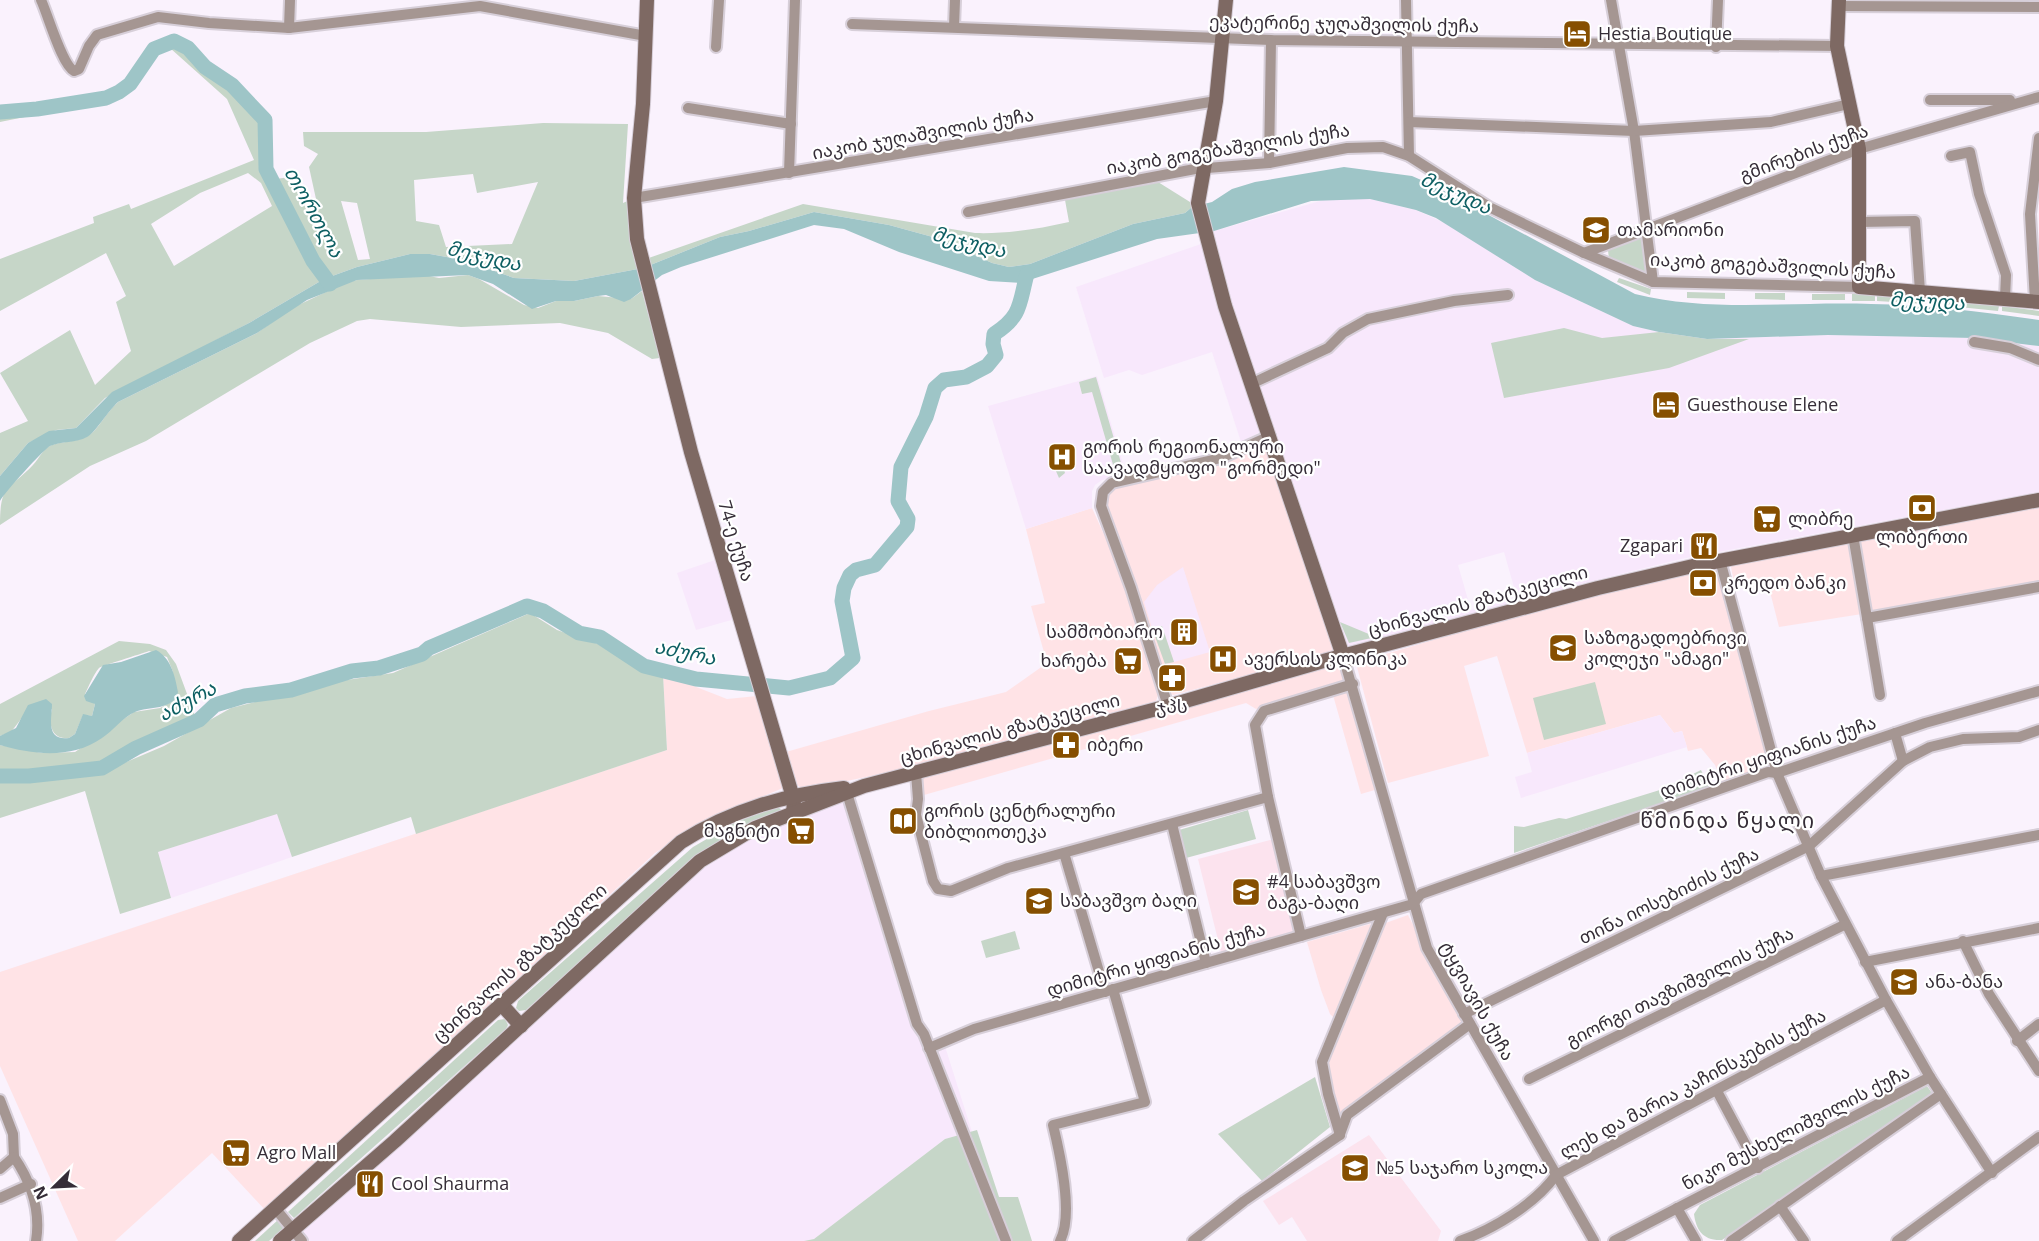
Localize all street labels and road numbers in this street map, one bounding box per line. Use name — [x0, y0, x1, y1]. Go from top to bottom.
street label: ეკატერინე ჯუღაშვილის ქუჩა — [1209, 9, 1479, 37]
street label: იაკობ ჯუღაშვილის ქუჩა — [810, 102, 1035, 164]
street label: იაკობ გოგებაშვილის ქუჩა — [1104, 117, 1351, 179]
street label: გმირების ქუჩა — [1736, 118, 1871, 186]
street label: იაკობ გოგებაშვილის ქუჩა — [1650, 247, 1897, 283]
street label: 74-ე ქუჩა — [713, 497, 761, 584]
street label: ცხინვალის გზატკეცილი — [1365, 559, 1590, 641]
street label: ცხინვალის გზატკეცილი — [897, 687, 1122, 769]
street label: დიმიტრი ყიფიანის ქუჩა — [1656, 710, 1879, 802]
street label: თინა იოსებიძის ქუჩა — [1574, 841, 1763, 949]
street label: ცხინვალის გზატკეცილი — [427, 877, 612, 1047]
street label: დიმიტრი ყიფიანის ქუჩა — [1044, 916, 1268, 1002]
street label: გიორგი თავზიშვილის ქუჩა — [1562, 920, 1797, 1052]
street label: ტყვიავის ქუჩა — [1435, 937, 1521, 1064]
street label: ლეხ და მარია კაჩინსკების ქუჩა — [1555, 1002, 1830, 1164]
street label: ნიკო მუსხელიშვილის ქუჩა — [1677, 1059, 1914, 1195]

